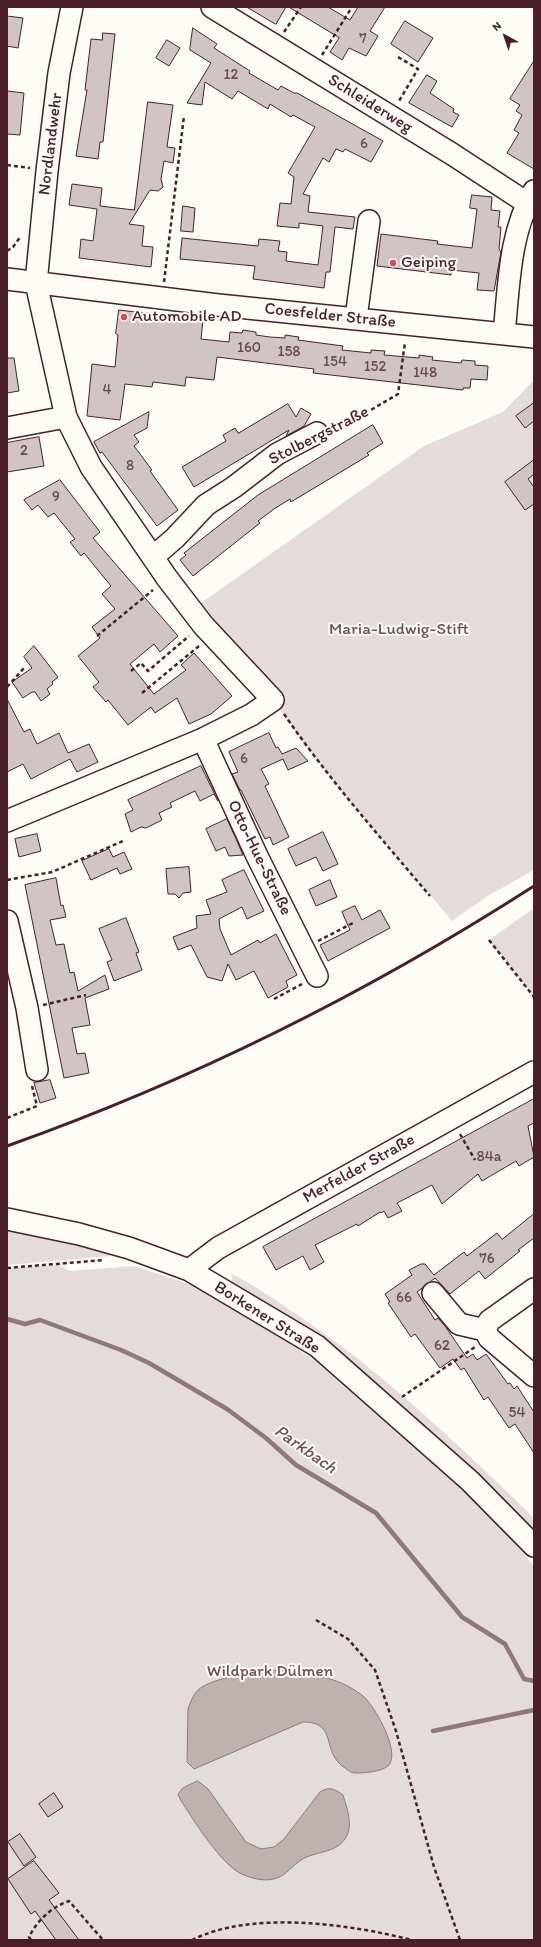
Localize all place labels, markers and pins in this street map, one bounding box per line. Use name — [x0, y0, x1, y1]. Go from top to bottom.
place label: Geiping — [401, 253, 456, 273]
marker: Geiping — [388, 258, 398, 268]
place label: Automobile AD — [132, 307, 242, 327]
marker: Automobile AD — [119, 312, 129, 322]

